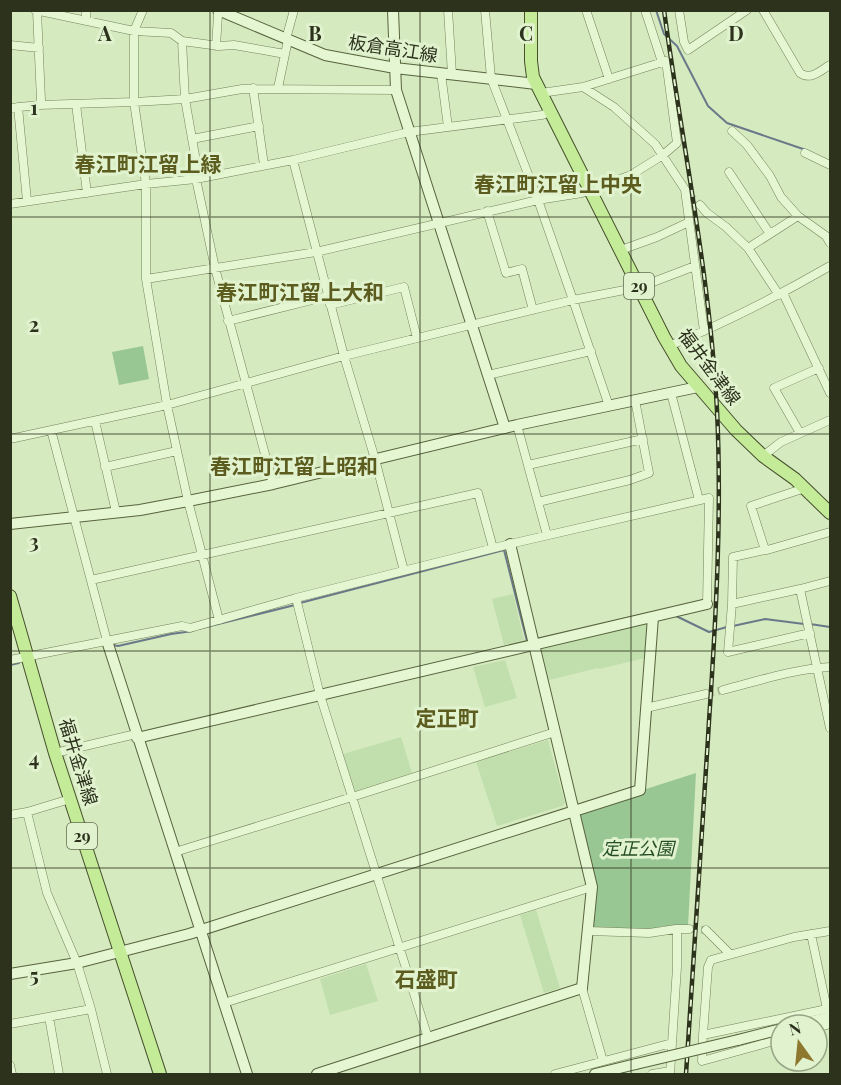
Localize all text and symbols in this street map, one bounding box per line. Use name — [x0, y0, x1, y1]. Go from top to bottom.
text: A — [97, 19, 112, 46]
text: B — [308, 19, 322, 46]
text: C — [519, 19, 533, 46]
text: D — [728, 19, 744, 46]
street label: 板倉高江線 — [347, 29, 439, 67]
text: 1 — [30, 93, 38, 120]
district label: 春江町江留上緑 — [75, 149, 222, 177]
district label: 春江町江留上中央 — [474, 169, 642, 197]
road number: 29 — [624, 273, 654, 299]
district label: 春江町江留上大和 — [216, 277, 384, 305]
text: 2 — [29, 310, 39, 337]
street label: 福井金津線 — [673, 323, 746, 410]
district label: 春江町江留上昭和 — [210, 451, 378, 479]
text: 3 — [29, 527, 39, 554]
district label: 定正町 — [416, 703, 479, 731]
street label: 福井金津線 — [54, 715, 104, 808]
text: 4 — [29, 744, 39, 771]
road number: 29 — [67, 823, 97, 849]
park label: 定正公園 — [602, 836, 677, 860]
text: 5 — [29, 961, 39, 988]
district label: 石盛町 — [395, 964, 458, 992]
north arrow — [769, 1013, 829, 1073]
text: N — [787, 1016, 804, 1040]

